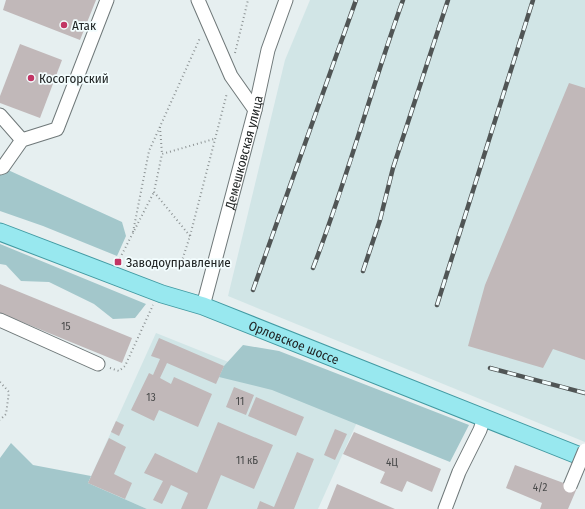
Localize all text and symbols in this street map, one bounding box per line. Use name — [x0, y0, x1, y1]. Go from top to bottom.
place label: Атак — [72, 18, 96, 33]
marker: Атак — [59, 20, 69, 30]
place label: Косогорский — [39, 71, 109, 86]
marker: Косогорский — [26, 73, 36, 83]
street label: Демешковская улица — [222, 94, 266, 212]
place label: Заводоуправление — [126, 255, 231, 270]
marker: Заводоуправление — [113, 257, 123, 267]
street label: Орловское шоссе — [246, 318, 341, 367]
house number: 15 — [61, 320, 71, 333]
house number: 13 — [146, 391, 156, 404]
house number: 11 — [236, 395, 244, 408]
house number: 11 кБ — [236, 454, 258, 467]
house number: 4Ц — [386, 456, 398, 469]
house number: 4/2 — [533, 481, 547, 494]

